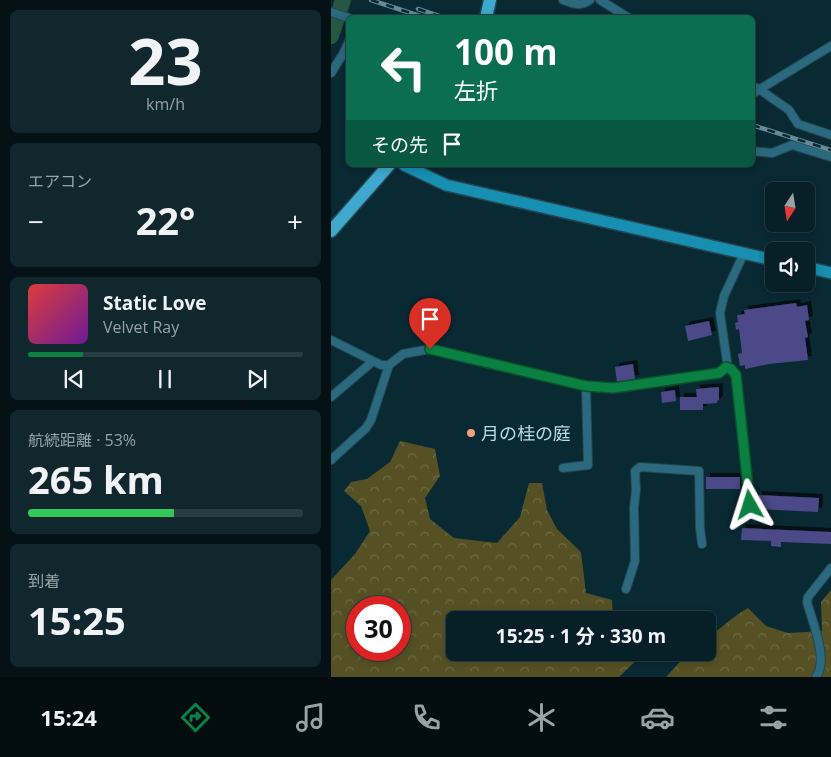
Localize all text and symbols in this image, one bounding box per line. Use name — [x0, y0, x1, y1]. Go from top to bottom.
text: 23 — [128, 16, 203, 104]
text: 100 m — [454, 28, 558, 75]
icon: left — [371, 35, 436, 100]
text: 左折 — [454, 75, 498, 105]
text: km/h — [146, 93, 185, 115]
icon: arrive — [438, 130, 466, 158]
text: その先 — [371, 132, 428, 158]
text: エアコン — [28, 170, 92, 192]
north arrow — [765, 182, 815, 232]
map controls — [765, 182, 815, 292]
text: 22° — [136, 194, 195, 246]
text: − — [28, 202, 44, 240]
text: + — [287, 202, 303, 240]
button: sound — [765, 242, 815, 292]
text: Static Love — [103, 290, 206, 316]
pin — [409, 298, 451, 349]
icon: arrive — [416, 305, 444, 333]
text: Velvet Ray — [103, 316, 179, 338]
icon: previous — [60, 365, 88, 393]
icon: pause — [151, 365, 179, 393]
icon: next — [243, 365, 271, 393]
place label: 月の桂の庭 — [481, 421, 571, 445]
marker: 月の桂の庭 — [465, 427, 477, 439]
text: 航続距離 · 53% — [28, 429, 136, 451]
text: 265 km — [28, 453, 164, 505]
position arrow — [723, 478, 775, 530]
text: 到着 — [28, 570, 60, 592]
text: 15:25 — [28, 594, 126, 646]
speed limit sign: 30 — [346, 596, 411, 661]
text: 15:25 · 1 分 · 330 m — [496, 623, 666, 649]
icon: directions — [178, 700, 213, 735]
icon: music — [293, 700, 328, 735]
icon: phone — [409, 700, 444, 735]
icon: climate — [524, 700, 559, 735]
icon: car — [640, 700, 675, 735]
icon: filters — [756, 700, 791, 735]
text: 15:24 — [40, 702, 97, 732]

